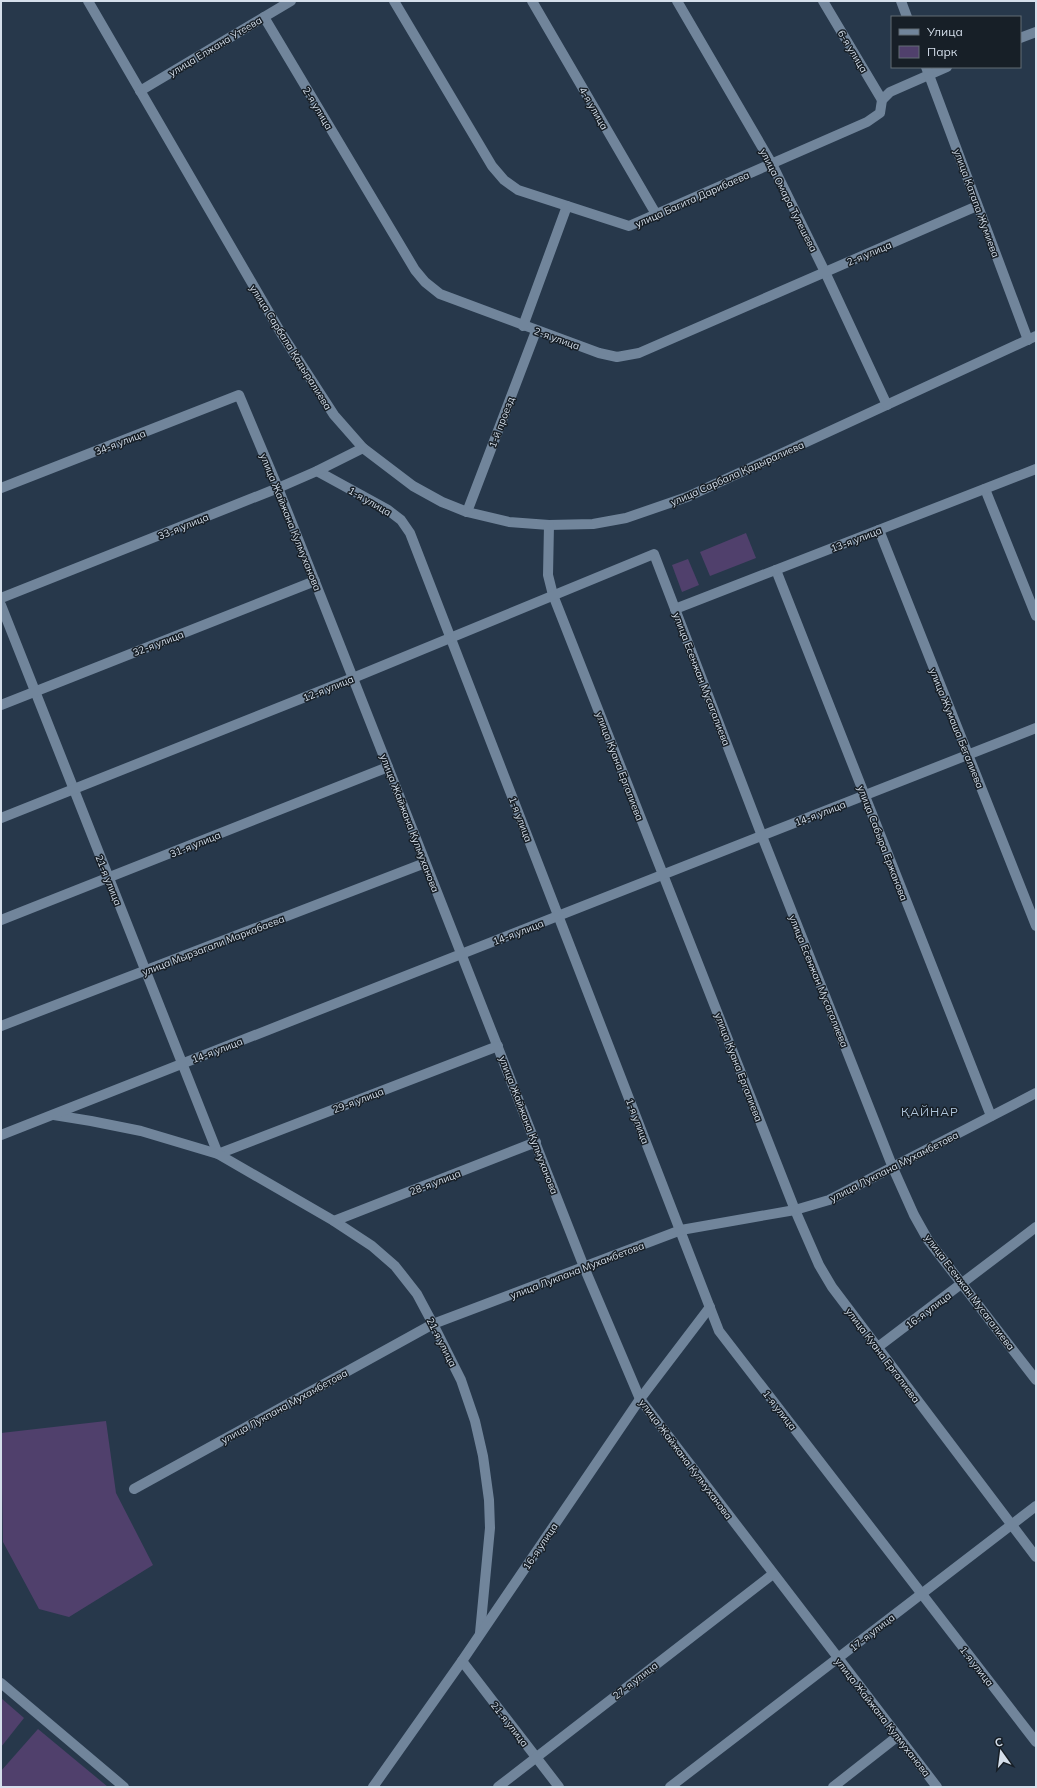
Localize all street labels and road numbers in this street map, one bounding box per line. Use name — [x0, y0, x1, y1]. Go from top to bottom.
street label: улица Елжана Утеева — [166, 13, 264, 79]
street label: 6-я улица — [835, 28, 870, 75]
street label: 4-я улица — [576, 84, 611, 132]
street label: 2-я улица — [300, 85, 335, 132]
street label: улица Омара Тулешева — [757, 146, 820, 254]
street label: улица Катапа Жумиева — [951, 147, 1002, 259]
street label: улица Багита Дарибаева — [633, 168, 751, 231]
street label: 2-я улица — [845, 238, 894, 269]
street label: улица Сарбала Қадыралиева — [247, 282, 334, 412]
street label: 2-я улица — [532, 324, 581, 353]
street label: 1-й проезд — [486, 395, 517, 449]
street label: 34-я улица — [93, 427, 147, 458]
street label: улица Сарбала Қадыралиева — [668, 438, 806, 509]
street label: улица Жайжана Кулмуханова — [257, 452, 324, 593]
street label: 1-я улица — [346, 484, 394, 519]
street label: 33-я улица — [156, 510, 210, 543]
street label: 13-я улица — [829, 524, 883, 555]
street label: улица Есенжан Мусагалиева — [670, 611, 733, 748]
street label: 32-я улица — [131, 628, 185, 659]
street label: улица Жумаша Бегалиева — [926, 666, 987, 790]
street label: 12-я улица — [301, 672, 355, 705]
street label: улица Куана Ергалиева — [593, 710, 646, 823]
street label: улица Жайжана Кулмуханова — [377, 752, 442, 894]
street label: улица Сабыра Ержанова — [855, 784, 911, 903]
street label: 1-я улица — [506, 795, 535, 844]
street label: 14-я улица — [793, 798, 847, 829]
street label: 31-я улица — [168, 828, 222, 861]
street label: 21-я улица — [92, 853, 125, 907]
street label: улица Мырзагали Маркабаева — [140, 912, 286, 979]
street label: улица Есенжан Мусагалиева — [786, 913, 851, 1049]
street label: 14-я улица — [491, 917, 545, 948]
street label: улица Куана Ергалиева — [712, 1011, 765, 1124]
street label: 14-я улица — [190, 1035, 244, 1066]
street label: улица Жайжана Кулмуханова — [496, 1054, 561, 1196]
street label: 29-я улица — [331, 1085, 385, 1116]
street label: 1-я улица — [623, 1097, 652, 1146]
street label: улица Лукпана Мухамбетова — [828, 1128, 961, 1205]
street label: 28-я улица — [408, 1167, 462, 1198]
street label: улица Есенжан Мусагалиева — [922, 1232, 1017, 1353]
street label: улица Лукпана Мухамбетова — [508, 1239, 646, 1302]
street label: 16-я улица — [903, 1289, 954, 1332]
street label: улица Куана Ергалиева — [843, 1305, 923, 1405]
street label: 21-я улица — [424, 1315, 459, 1369]
street label: улица Лукпана Мухамбетова — [219, 1366, 350, 1447]
street label: 1-я улица — [760, 1388, 799, 1433]
street label: улица Жайжана Кулмуханова — [636, 1397, 735, 1522]
street label: 16-я улица — [520, 1520, 561, 1572]
street label: 17-я улица — [847, 1611, 897, 1654]
street label: 1-я улица — [957, 1644, 996, 1689]
street label: улица Жайжана Кулмуханова — [832, 1655, 933, 1779]
street label: 27-я улица — [610, 1659, 660, 1702]
street label: 21-я улица — [488, 1699, 531, 1749]

